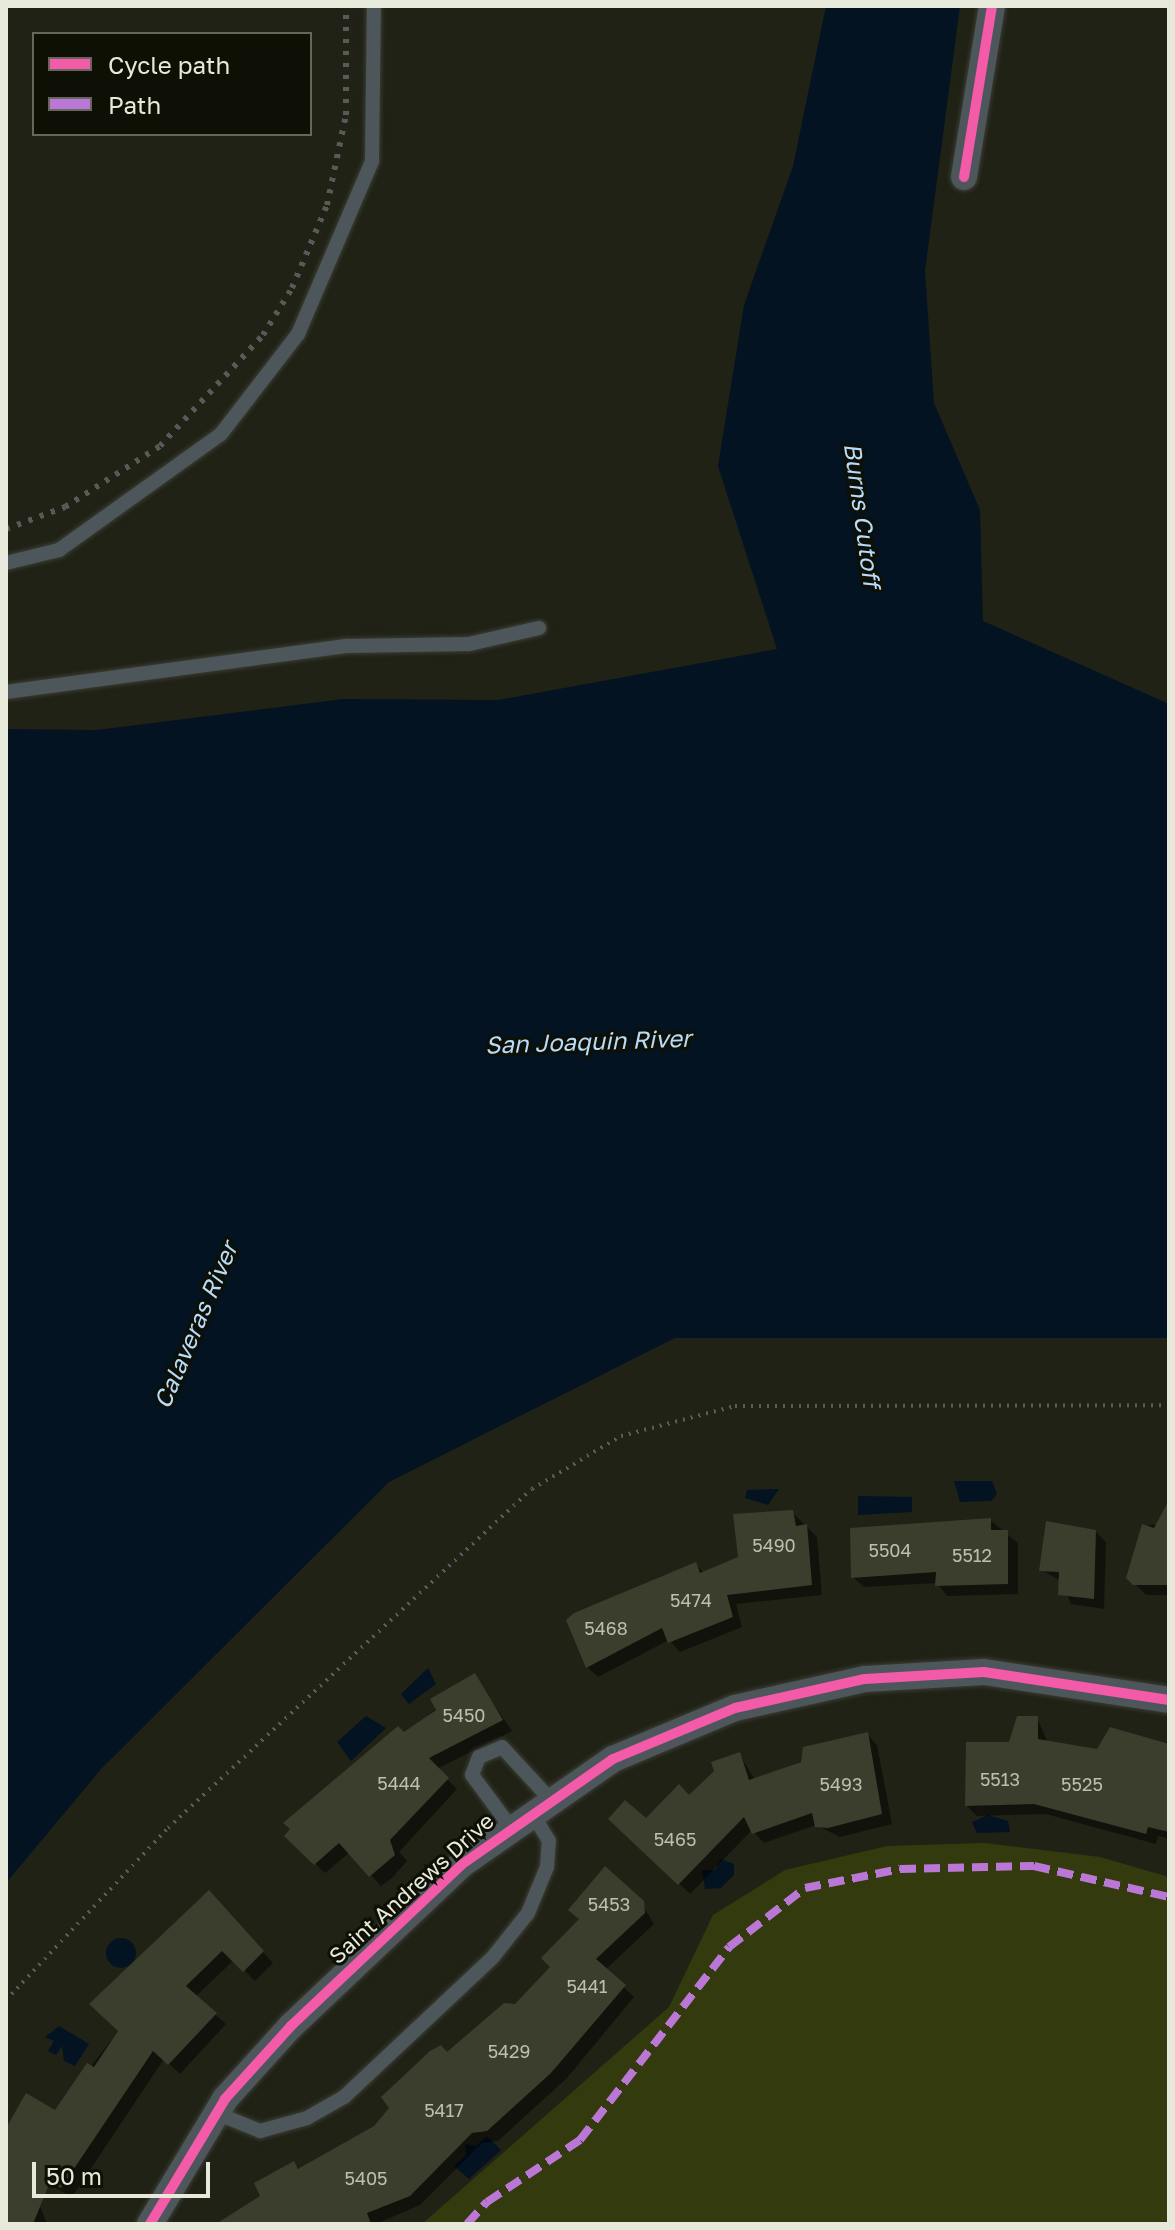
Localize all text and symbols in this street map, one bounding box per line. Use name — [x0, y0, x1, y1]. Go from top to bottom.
legend — [32, 32, 312, 136]
text: Cycle path — [108, 50, 230, 79]
text: Path — [108, 90, 161, 119]
water label: Burns Cutoff — [839, 441, 887, 589]
water label: San Joaquin River — [484, 1023, 692, 1059]
water label: Calaveras River — [147, 1237, 243, 1413]
house number: 5490 — [752, 1534, 796, 1556]
house number: 5504 — [868, 1539, 912, 1561]
house number: 5512 — [952, 1544, 992, 1566]
house number: 5474 — [670, 1589, 712, 1611]
house number: 5468 — [584, 1617, 628, 1639]
house number: 5450 — [442, 1704, 486, 1726]
house number: 5513 — [980, 1768, 1020, 1790]
house number: 5444 — [377, 1772, 421, 1794]
house number: 5493 — [820, 1773, 862, 1795]
house number: 5525 — [1061, 1773, 1103, 1795]
street label: Saint Andrews Drive — [323, 1807, 499, 1969]
house number: 5465 — [654, 1828, 696, 1850]
house number: 5453 — [588, 1893, 630, 1915]
house number: 5441 — [566, 1975, 608, 1997]
house number: 5429 — [488, 2040, 530, 2062]
house number: 5417 — [424, 2099, 464, 2121]
scale bar — [36, 2146, 214, 2196]
text: 50 m — [46, 2161, 102, 2190]
house number: 5405 — [344, 2167, 388, 2189]

